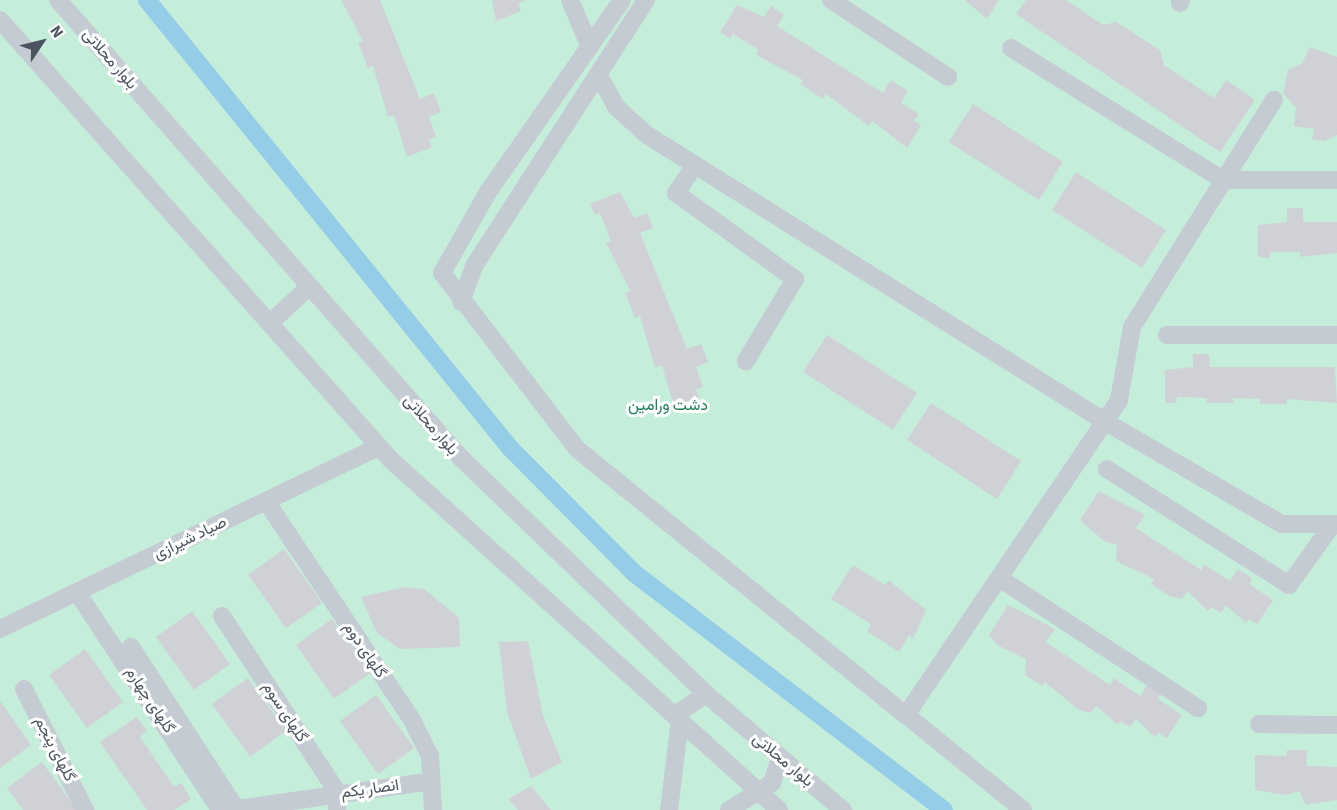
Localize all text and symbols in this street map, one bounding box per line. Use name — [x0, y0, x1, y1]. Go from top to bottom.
north arrow — [12, 12, 72, 72]
text: N — [45, 21, 69, 42]
street label: بلوار محلاتی — [79, 25, 141, 93]
street label: بلوار محلاتی — [400, 391, 462, 459]
park label: دشت ورامین — [628, 395, 708, 415]
street label: صیاد شیرازی — [150, 512, 230, 564]
street label: گلهای دوم — [339, 618, 391, 682]
street label: گلهای چهارم — [121, 663, 179, 737]
street label: گلهای سوم — [258, 678, 312, 746]
street label: گلهای پنجم — [30, 713, 80, 785]
street label: بلوار محلاتی — [749, 729, 817, 791]
street label: انصار یکم — [340, 775, 400, 803]

